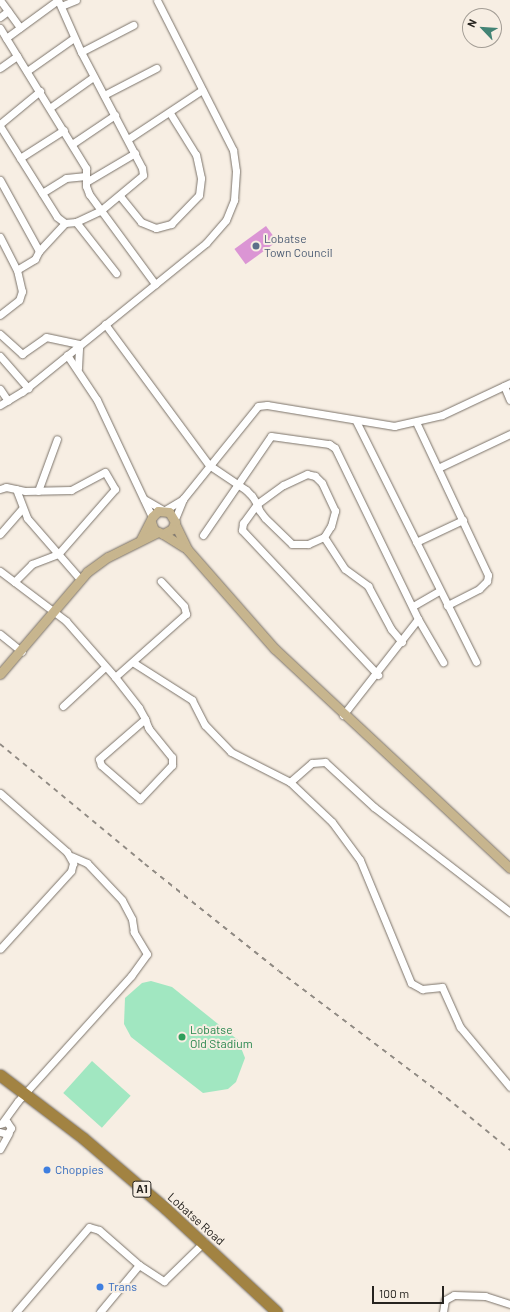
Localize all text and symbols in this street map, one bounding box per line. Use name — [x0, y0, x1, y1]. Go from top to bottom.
north arrow — [462, 8, 502, 48]
text: N — [464, 17, 479, 29]
place label: Lobatse Town Council — [264, 232, 332, 260]
marker: Lobatse Town Council — [251, 241, 261, 251]
place label: Lobatse Old Stadium — [190, 1023, 253, 1051]
marker: Lobatse Old Stadium — [177, 1032, 187, 1042]
place label: Choppies — [55, 1163, 104, 1177]
marker: Choppies — [42, 1165, 52, 1175]
road number: A1 — [132, 1180, 152, 1198]
street label: Lobatse Road — [165, 1190, 227, 1248]
scale bar — [374, 1278, 446, 1304]
place label: Trans — [108, 1280, 137, 1294]
marker: Trans — [95, 1282, 105, 1292]
text: 100 m — [379, 1286, 409, 1300]

